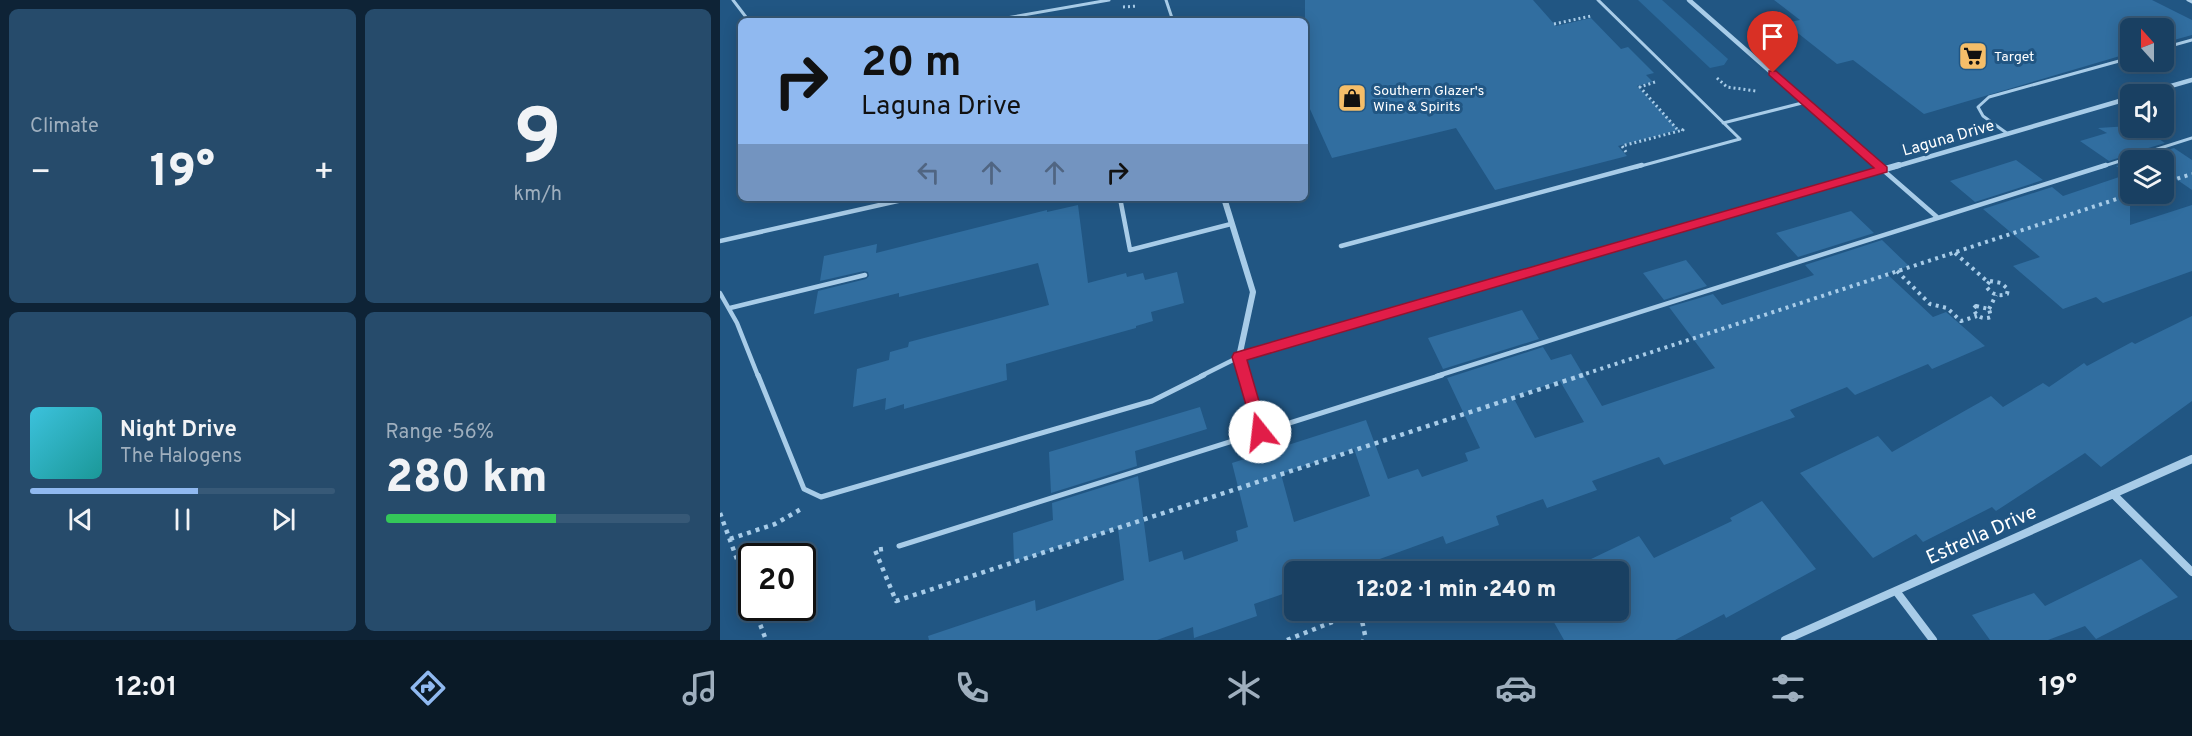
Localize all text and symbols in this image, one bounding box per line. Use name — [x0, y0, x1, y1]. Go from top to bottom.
pin — [1747, 11, 1798, 73]
north arrow — [2120, 18, 2174, 72]
map controls — [2120, 18, 2174, 204]
icon: arrive — [1756, 20, 1789, 53]
text: 20 m — [861, 38, 962, 91]
supermarket icon: Target — [1957, 40, 1989, 72]
icon: right — [762, 42, 840, 120]
place label: Target — [1994, 49, 2034, 66]
shop icon: Southern Glazer's Wine & Spirits — [1336, 82, 1368, 114]
place label: Southern Glazer's Wine & Spirits — [1373, 83, 1484, 116]
button: sound — [2120, 84, 2174, 138]
text: Laguna Drive — [861, 90, 1021, 124]
text: 9 — [514, 93, 562, 192]
text: Climate — [30, 114, 99, 140]
street label: Laguna Drive — [1900, 116, 1997, 162]
text: 19° — [150, 145, 215, 202]
button: layers — [2120, 150, 2174, 204]
text: − — [30, 153, 51, 195]
text: + — [313, 153, 334, 195]
icon: left — [912, 156, 945, 189]
icon: ahead — [975, 156, 1008, 189]
icon: ahead — [1038, 156, 1071, 189]
icon: right — [1101, 156, 1134, 189]
text: km/h — [513, 182, 562, 208]
position arrow — [1228, 400, 1292, 464]
text: Night Drive — [120, 417, 237, 444]
text: Range · 56% — [386, 420, 494, 446]
text: The Halogens — [120, 444, 242, 470]
text: 280 km — [386, 451, 548, 508]
street label: Estrella Drive — [1922, 500, 2041, 572]
icon: previous — [64, 503, 97, 536]
icon: pause — [166, 503, 199, 536]
icon: next — [267, 503, 300, 536]
speed limit sign: 20 — [738, 543, 816, 621]
text: 12:02 · 1 min · 240 m — [1357, 577, 1556, 604]
icon: directions — [407, 667, 449, 709]
icon: music — [679, 667, 721, 709]
icon: phone — [951, 667, 993, 709]
icon: climate — [1223, 667, 1265, 709]
icon: car — [1495, 667, 1537, 709]
icon: filters — [1767, 667, 1809, 709]
text: 12:01 — [115, 671, 177, 705]
text: 19° — [2038, 671, 2077, 705]

